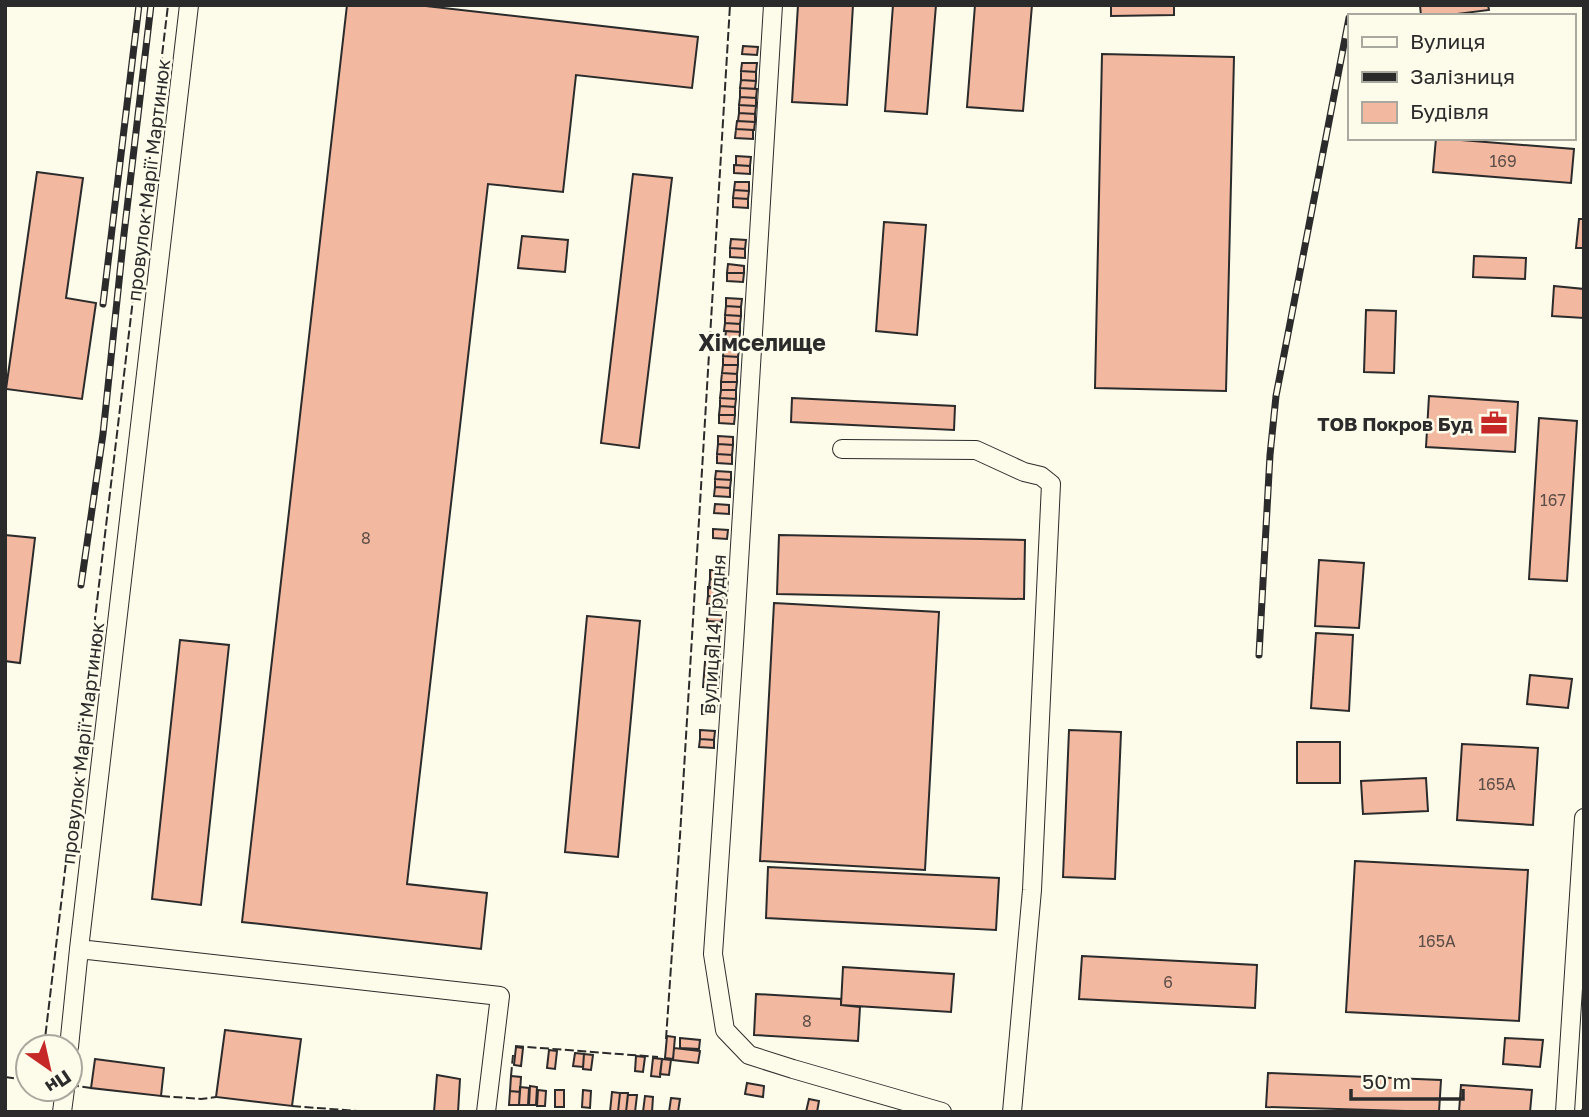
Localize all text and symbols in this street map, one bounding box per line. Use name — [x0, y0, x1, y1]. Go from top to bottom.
legend — [1348, 14, 1575, 140]
text: Вулиця — [1410, 28, 1486, 54]
street label: провулок Марії Мартинюк — [122, 57, 174, 302]
text: Залізниця — [1410, 63, 1515, 89]
text: Будівля — [1410, 98, 1489, 124]
house number: 169 — [1489, 151, 1517, 171]
district label: Хімселище — [698, 328, 826, 356]
office icon: ТОВ Покров Буд — [1479, 408, 1509, 438]
place label: ТОВ Покров Буд — [1317, 412, 1473, 435]
house number: 167 — [1540, 490, 1566, 510]
house number: 8 — [361, 528, 371, 548]
street label: вулиця 14 Грудня — [696, 553, 730, 715]
street label: провулок Марії Мартинюк — [56, 620, 108, 865]
house number: 165А — [1478, 774, 1516, 794]
house number: 165А — [1418, 931, 1456, 951]
house number: 6 — [1163, 972, 1173, 992]
house number: 8 — [802, 1011, 812, 1031]
north arrow — [14, 1033, 84, 1103]
scale bar — [1351, 1058, 1463, 1102]
text: Пн — [42, 1066, 76, 1099]
text: 50 m — [1362, 1068, 1411, 1094]

